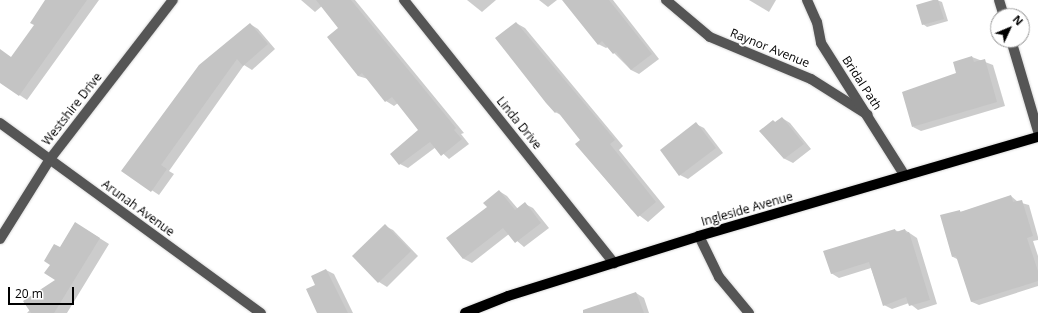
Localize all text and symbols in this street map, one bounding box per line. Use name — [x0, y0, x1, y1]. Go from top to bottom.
north arrow — [990, 8, 1030, 48]
text: N — [1010, 12, 1027, 28]
street label: Raynor Avenue — [728, 26, 812, 70]
street label: Bridal Path — [839, 53, 885, 113]
street label: Westshire Drive — [39, 70, 105, 148]
street label: Linda Drive — [494, 94, 544, 152]
street label: Arunah Avenue — [99, 177, 177, 239]
street label: Ingleside Avenue — [699, 189, 795, 229]
scale bar — [10, 279, 76, 305]
text: 20 m — [15, 285, 43, 302]

